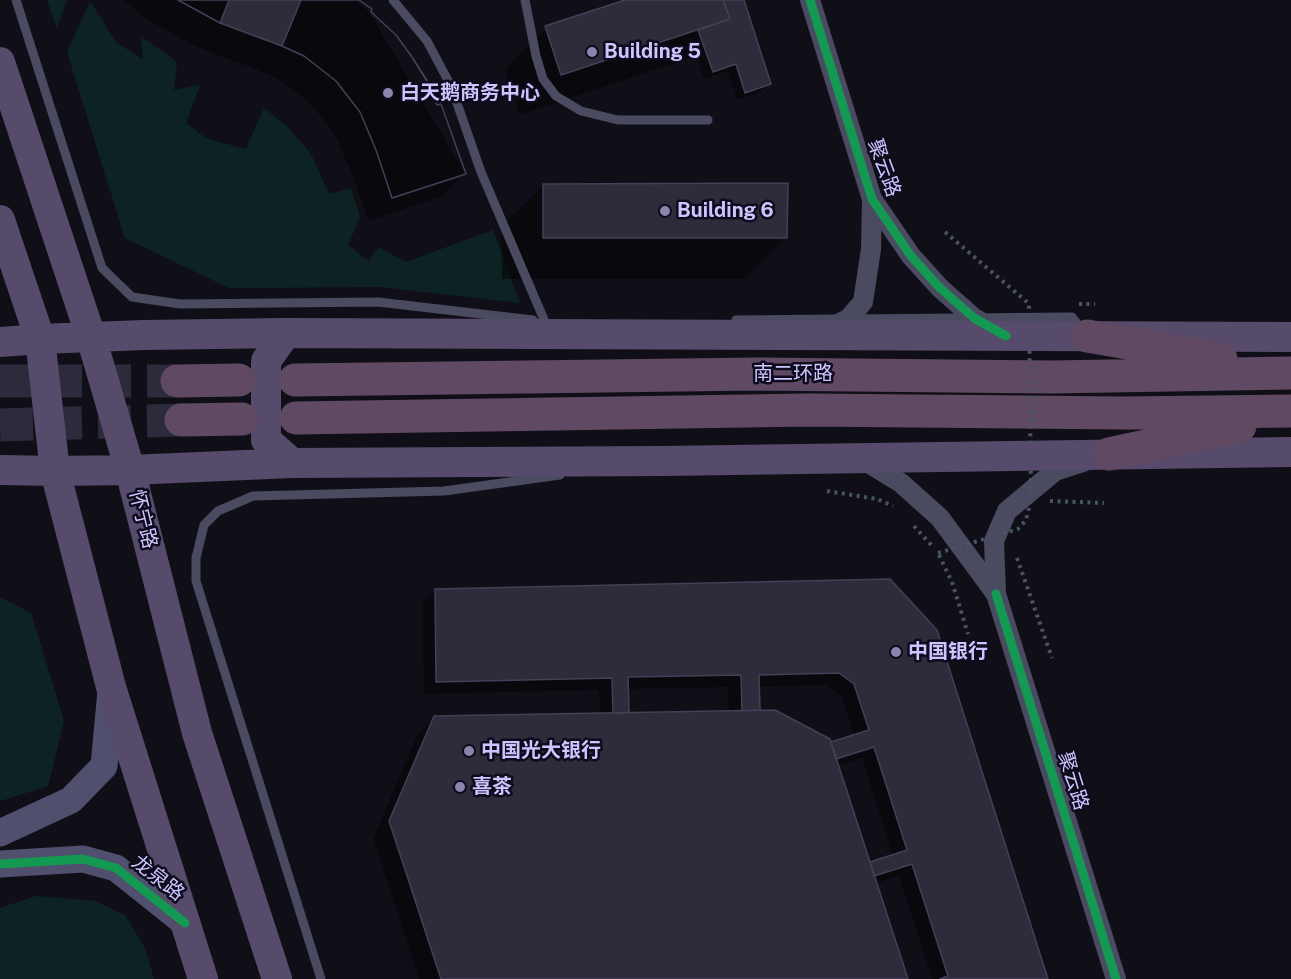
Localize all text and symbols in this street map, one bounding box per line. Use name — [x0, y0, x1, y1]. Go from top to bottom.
place label: Building 5 — [604, 40, 701, 64]
marker: Building 5 — [585, 45, 599, 59]
place label: 白天鹅商务中心 — [400, 81, 540, 105]
marker: 白天鹅商务中心 — [381, 86, 395, 100]
street label: 聚云路 — [862, 136, 906, 200]
place label: Building 6 — [677, 199, 774, 223]
marker: Building 6 — [658, 204, 672, 218]
street label: 南二环路 — [753, 362, 833, 386]
street label: 怀宁路 — [124, 487, 162, 551]
place label: 中国银行 — [908, 640, 988, 664]
marker: 中国银行 — [889, 645, 903, 659]
place label: 中国光大银行 — [481, 739, 601, 763]
marker: 中国光大银行 — [462, 744, 476, 758]
street label: 聚云路 — [1053, 749, 1093, 813]
place label: 喜茶 — [472, 775, 512, 799]
marker: 喜茶 — [453, 780, 467, 794]
street label: 龙泉路 — [127, 850, 189, 906]

